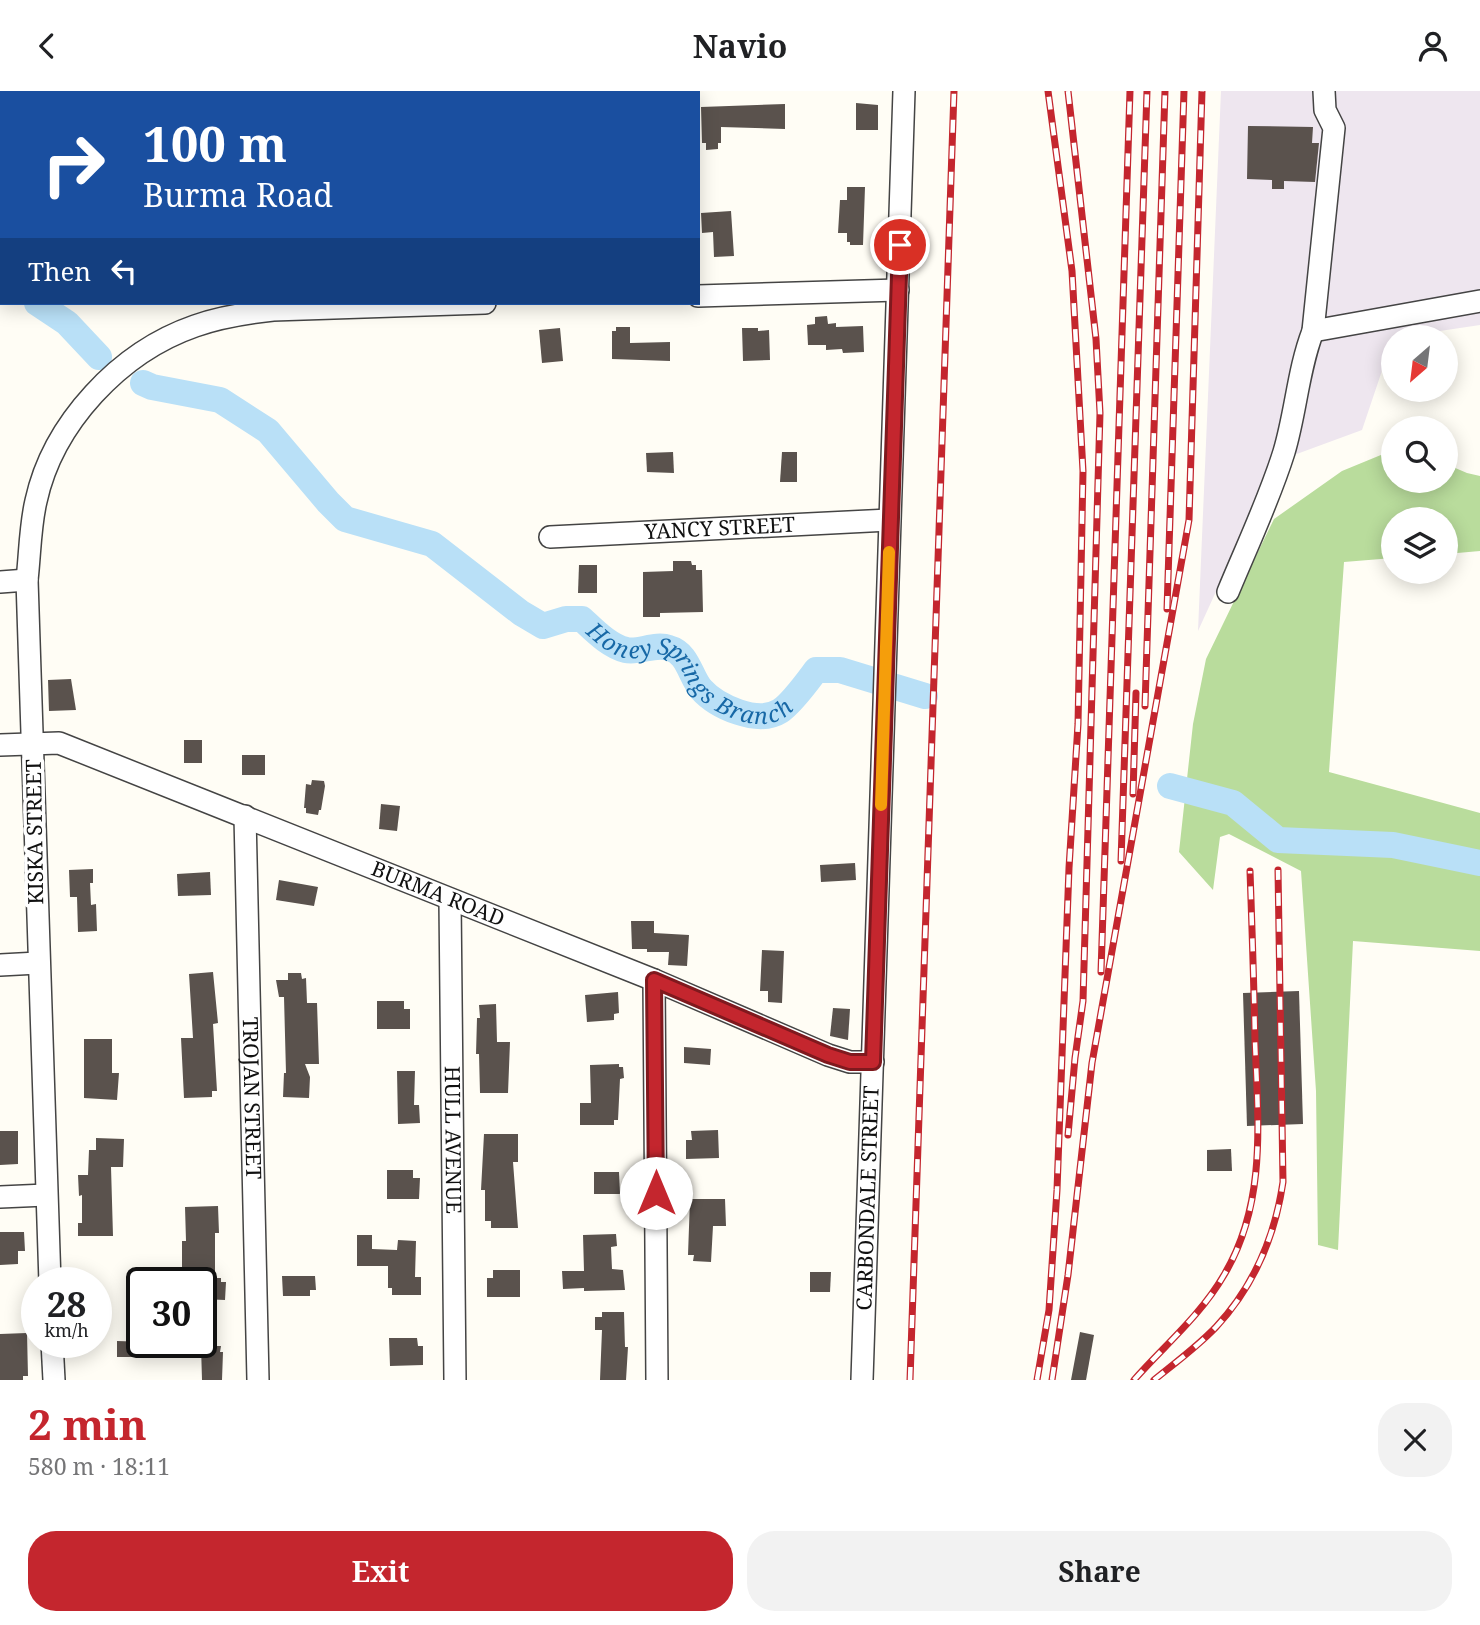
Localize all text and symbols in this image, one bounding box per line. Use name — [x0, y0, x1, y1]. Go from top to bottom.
text: Navio — [693, 24, 787, 67]
icon: back — [28, 27, 66, 65]
icon: person — [1414, 27, 1452, 65]
text: 100 m — [143, 110, 287, 176]
icon: right — [28, 119, 119, 210]
text: Burma Road — [143, 173, 333, 216]
pin — [870, 215, 930, 275]
icon: arrive — [881, 226, 919, 264]
icon: left — [105, 252, 143, 290]
text: Then — [28, 253, 91, 289]
north arrow — [1381, 325, 1458, 403]
map controls — [1381, 325, 1458, 584]
button: search — [1381, 416, 1458, 493]
button: layers — [1381, 507, 1458, 584]
street label: YANCY STREET — [643, 510, 796, 545]
water label: Honey Springs Branch — [580, 614, 799, 731]
street label: KISKA STREET — [19, 759, 49, 905]
street label: BURMA ROAD — [368, 854, 509, 932]
street label: TROJAN STREET — [237, 1016, 268, 1180]
street label: HULL AVENUE — [439, 1066, 468, 1214]
street label: CARBONDALE STREET — [849, 1085, 885, 1311]
position arrow — [619, 1156, 693, 1230]
speed limit sign: 30 — [126, 1267, 217, 1358]
text: 28 — [47, 1280, 86, 1327]
text: km/h — [44, 1318, 89, 1342]
text: 2 min — [28, 1395, 147, 1452]
button: close — [1378, 1403, 1452, 1477]
text: 580 m · 18:11 — [28, 1450, 170, 1482]
button: Exit — [28, 1531, 733, 1611]
button: Share — [747, 1531, 1452, 1611]

